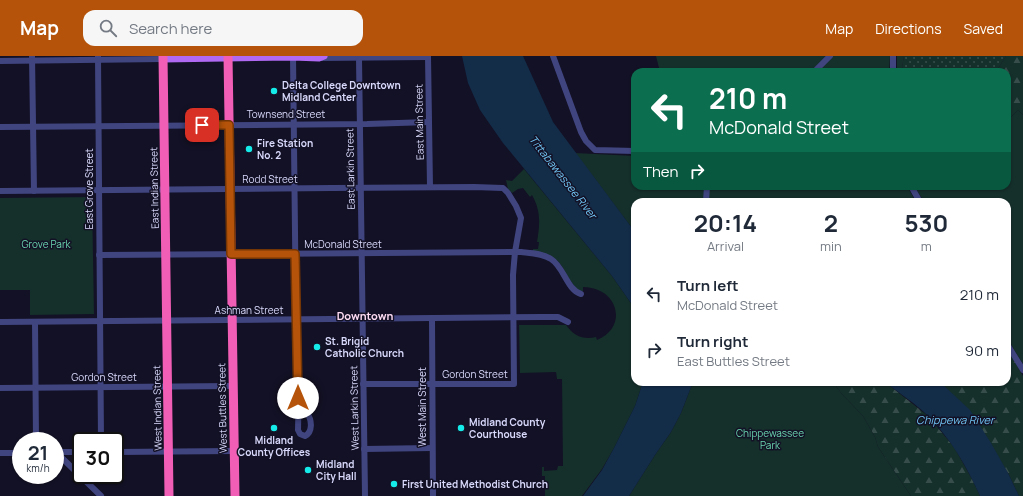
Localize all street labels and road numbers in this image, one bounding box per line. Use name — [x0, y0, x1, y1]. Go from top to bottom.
street label: East Main Street — [411, 84, 427, 160]
street label: Townsend Street — [247, 107, 325, 121]
street label: East Larkin Street — [342, 128, 358, 210]
street label: East Indian Street — [146, 147, 162, 229]
street label: East Grove Street — [82, 149, 96, 229]
street label: Rodd Street — [242, 172, 298, 186]
street label: McDonald Street — [304, 237, 382, 251]
street label: Ashman Street — [215, 303, 283, 317]
street label: West Buttles Street — [214, 363, 230, 453]
street label: West Indian Street — [149, 365, 165, 451]
street label: West Larkin Street — [346, 366, 362, 450]
street label: West Main Street — [415, 367, 429, 447]
street label: Gordon Street — [442, 367, 508, 381]
street label: Gordon Street — [71, 370, 137, 384]

